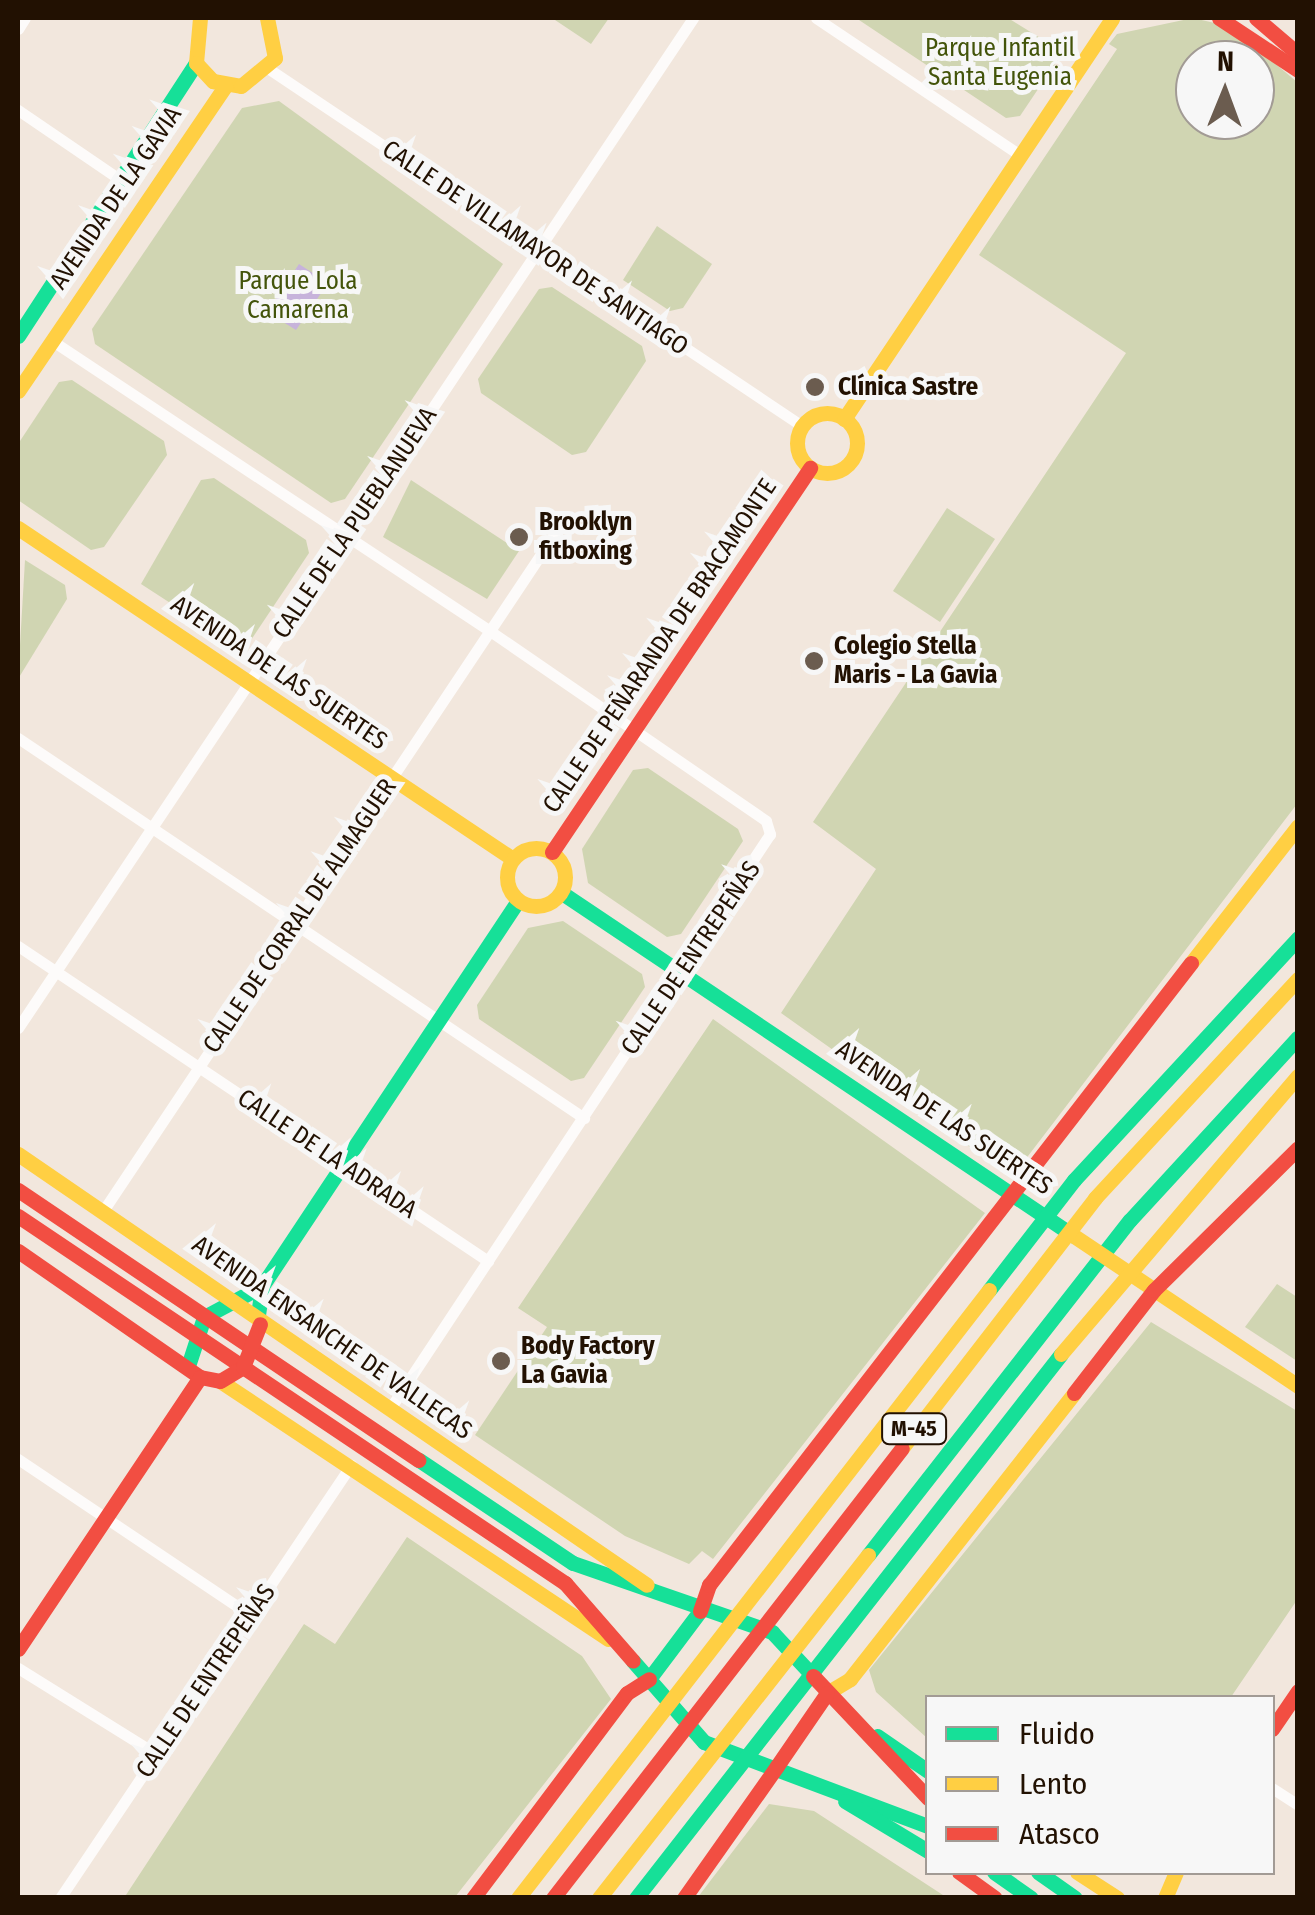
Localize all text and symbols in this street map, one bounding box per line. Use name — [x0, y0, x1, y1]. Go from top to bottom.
park label: Parque Infantil Santa Eugenia — [925, 34, 1075, 93]
north arrow — [1175, 40, 1275, 140]
text: N — [1217, 45, 1234, 78]
street label: AVENIDA DE LA GAVIA — [44, 101, 188, 295]
street label: CALLE DE VILLAMAYOR DE SANTIAGO — [376, 134, 694, 362]
park label: Parque Lola Camarena — [238, 267, 358, 326]
place label: Clínica Sastre — [838, 372, 978, 402]
marker: Clínica Sastre — [802, 374, 828, 400]
street label: CALLE DE LA PUEBLANUEVA — [266, 402, 444, 644]
street label: CALLE DE PEÑARANDA DE BRACAMONTE — [537, 473, 783, 819]
place label: Brooklyn fitboxing — [539, 508, 632, 567]
marker: Brooklyn fitboxing — [508, 526, 530, 548]
street label: AVENIDA DE LAS SUERTES — [165, 589, 393, 757]
place label: Colegio Stella Maris - La Gavia — [834, 632, 997, 691]
marker: Colegio Stella Maris - La Gavia — [803, 650, 825, 672]
street label: CALLE DE CORRAL DE ALMAGUER — [197, 773, 403, 1059]
street label: CALLE DE ENTREPEÑAS — [615, 855, 767, 1061]
street label: AVENIDA DE LAS SUERTES — [830, 1034, 1058, 1202]
street label: CALLE DE LA ADRADA — [232, 1083, 422, 1225]
street label: AVENIDA ENSANCHE DE VALLECAS — [186, 1230, 478, 1446]
place label: Body Factory La Gavia — [521, 1332, 655, 1391]
marker: Body Factory La Gavia — [490, 1350, 512, 1372]
road number: M-45 — [879, 1412, 949, 1446]
street label: CALLE DE ENTREPEÑAS — [130, 1578, 282, 1784]
legend — [925, 1695, 1275, 1875]
text: Fluido — [1019, 1716, 1095, 1752]
text: Lento — [1019, 1766, 1087, 1802]
text: Atasco — [1019, 1816, 1100, 1852]

